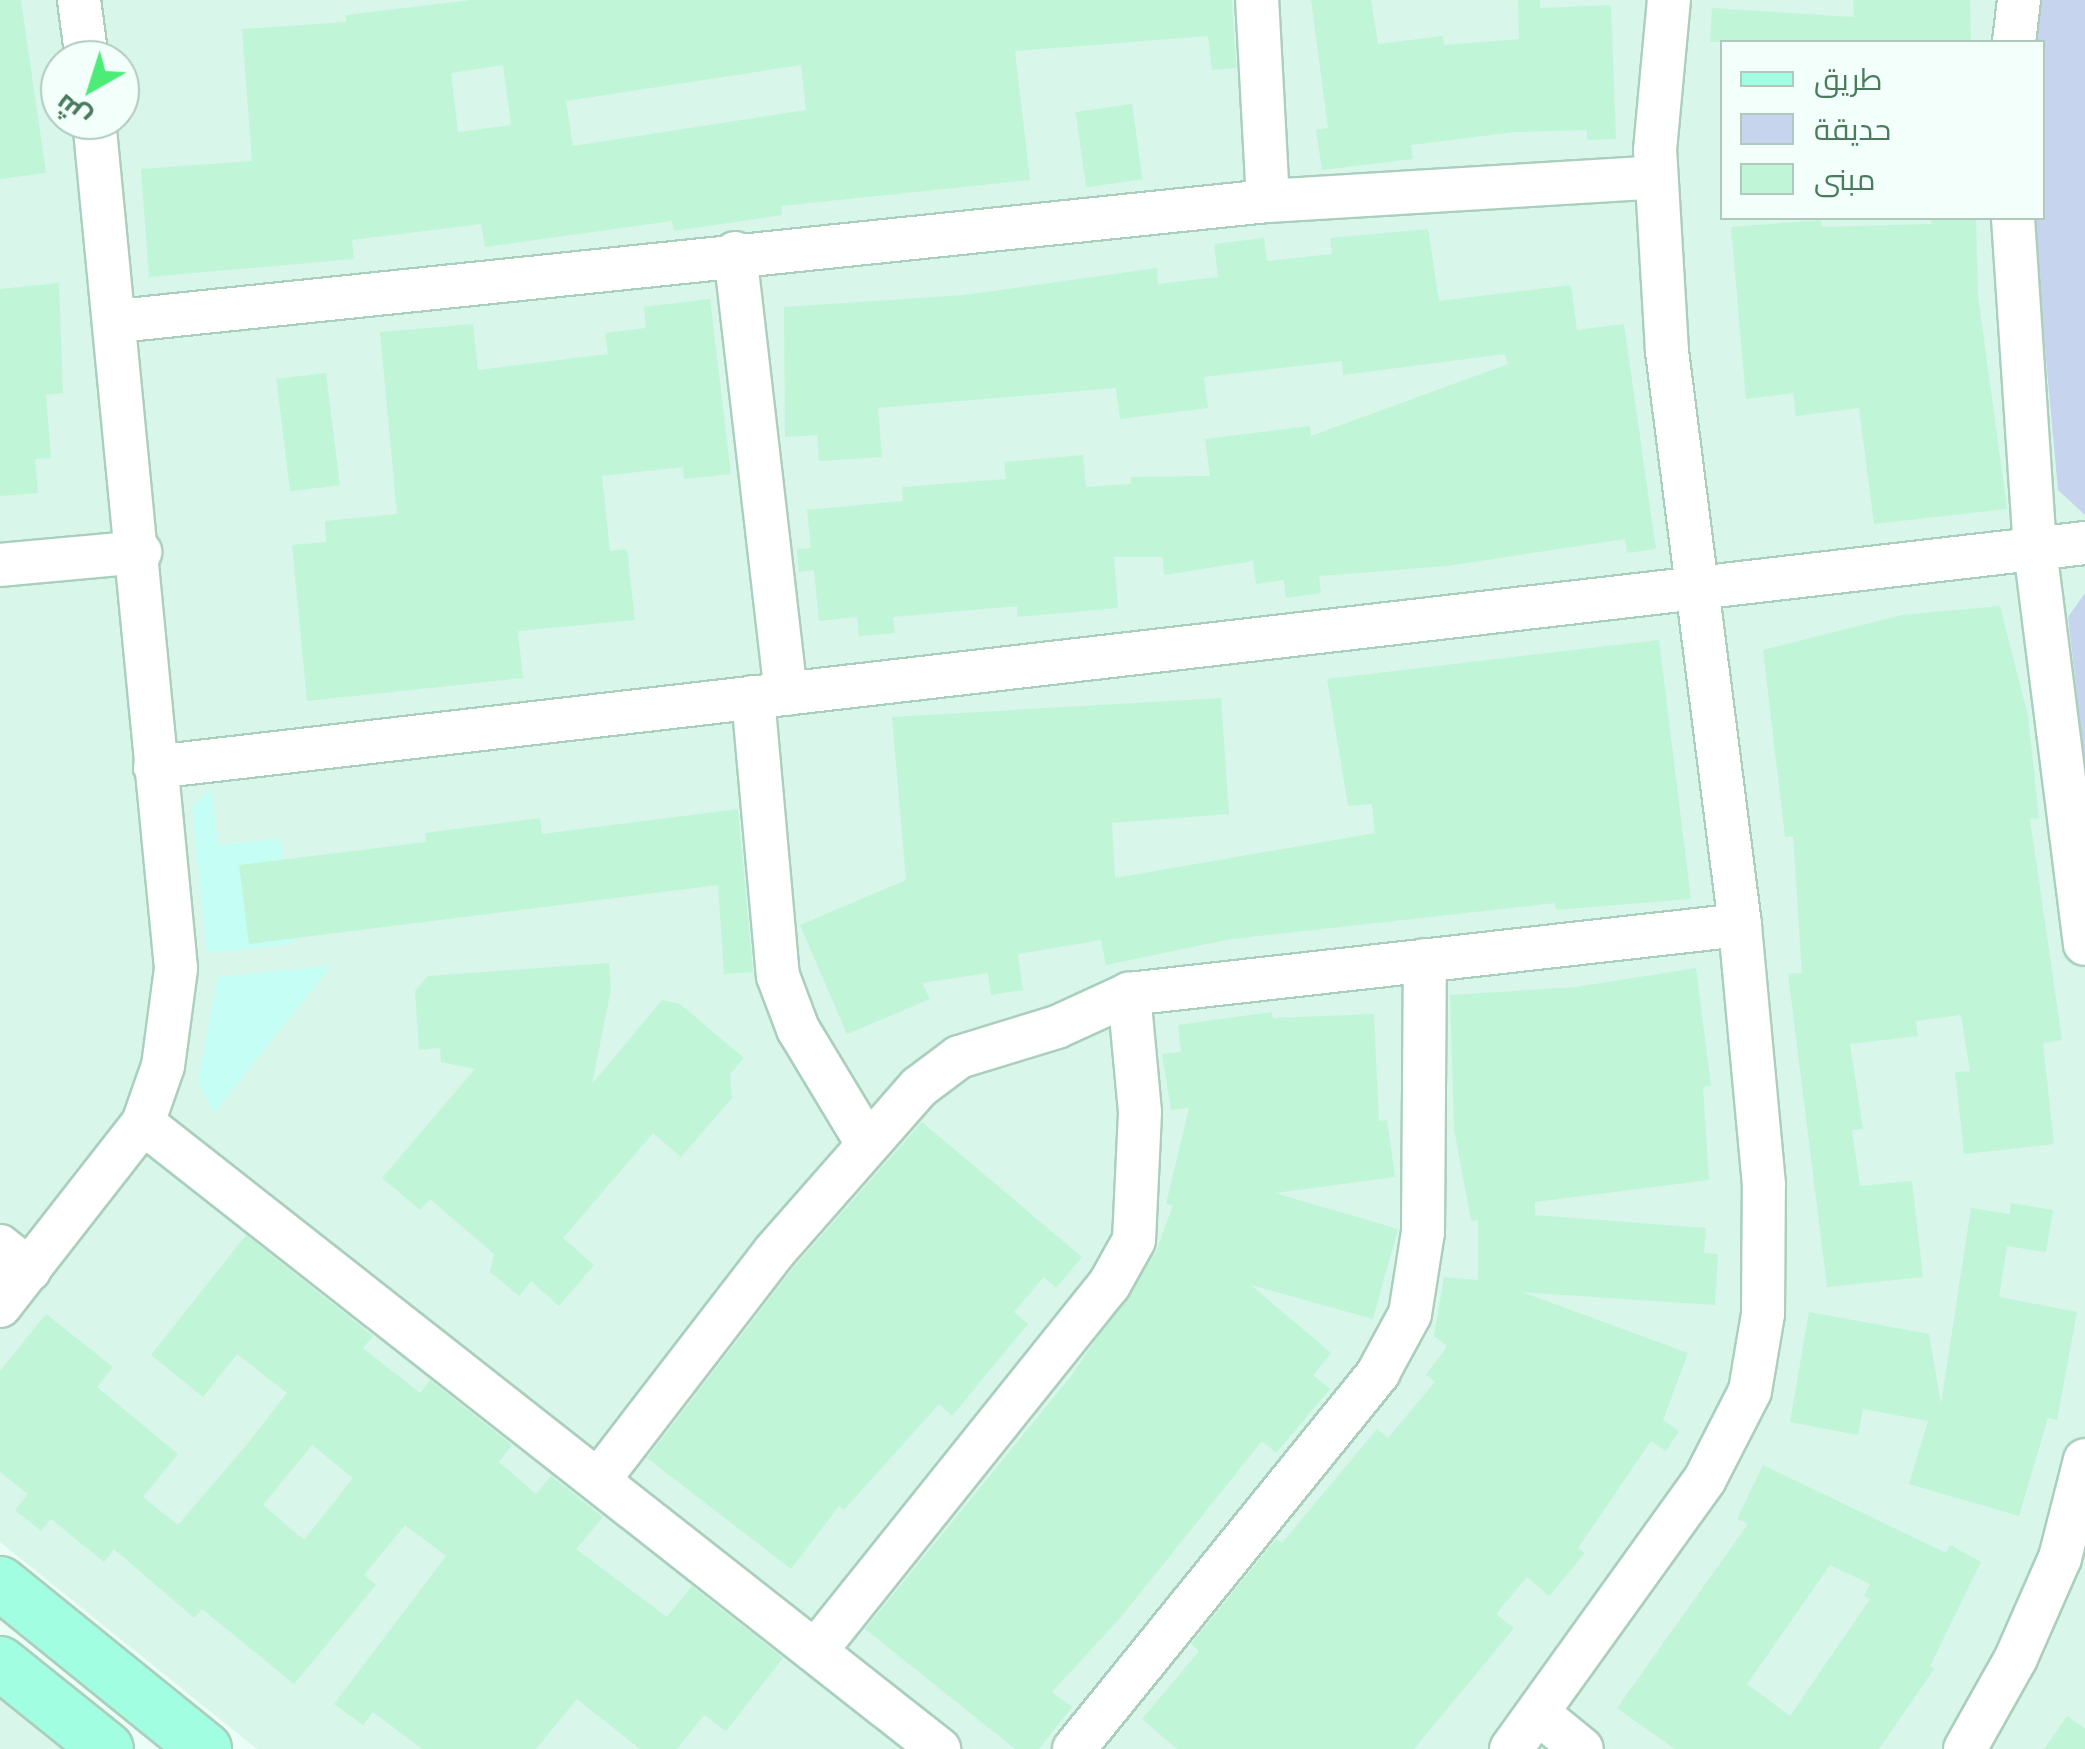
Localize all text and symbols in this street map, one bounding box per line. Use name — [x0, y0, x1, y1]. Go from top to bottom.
north arrow — [40, 40, 140, 140]
legend — [1720, 40, 2045, 220]
text: طريق — [1814, 56, 1883, 102]
text: ش — [45, 84, 100, 140]
text: حديقة — [1814, 106, 1891, 152]
text: مبنى — [1814, 156, 1875, 202]

